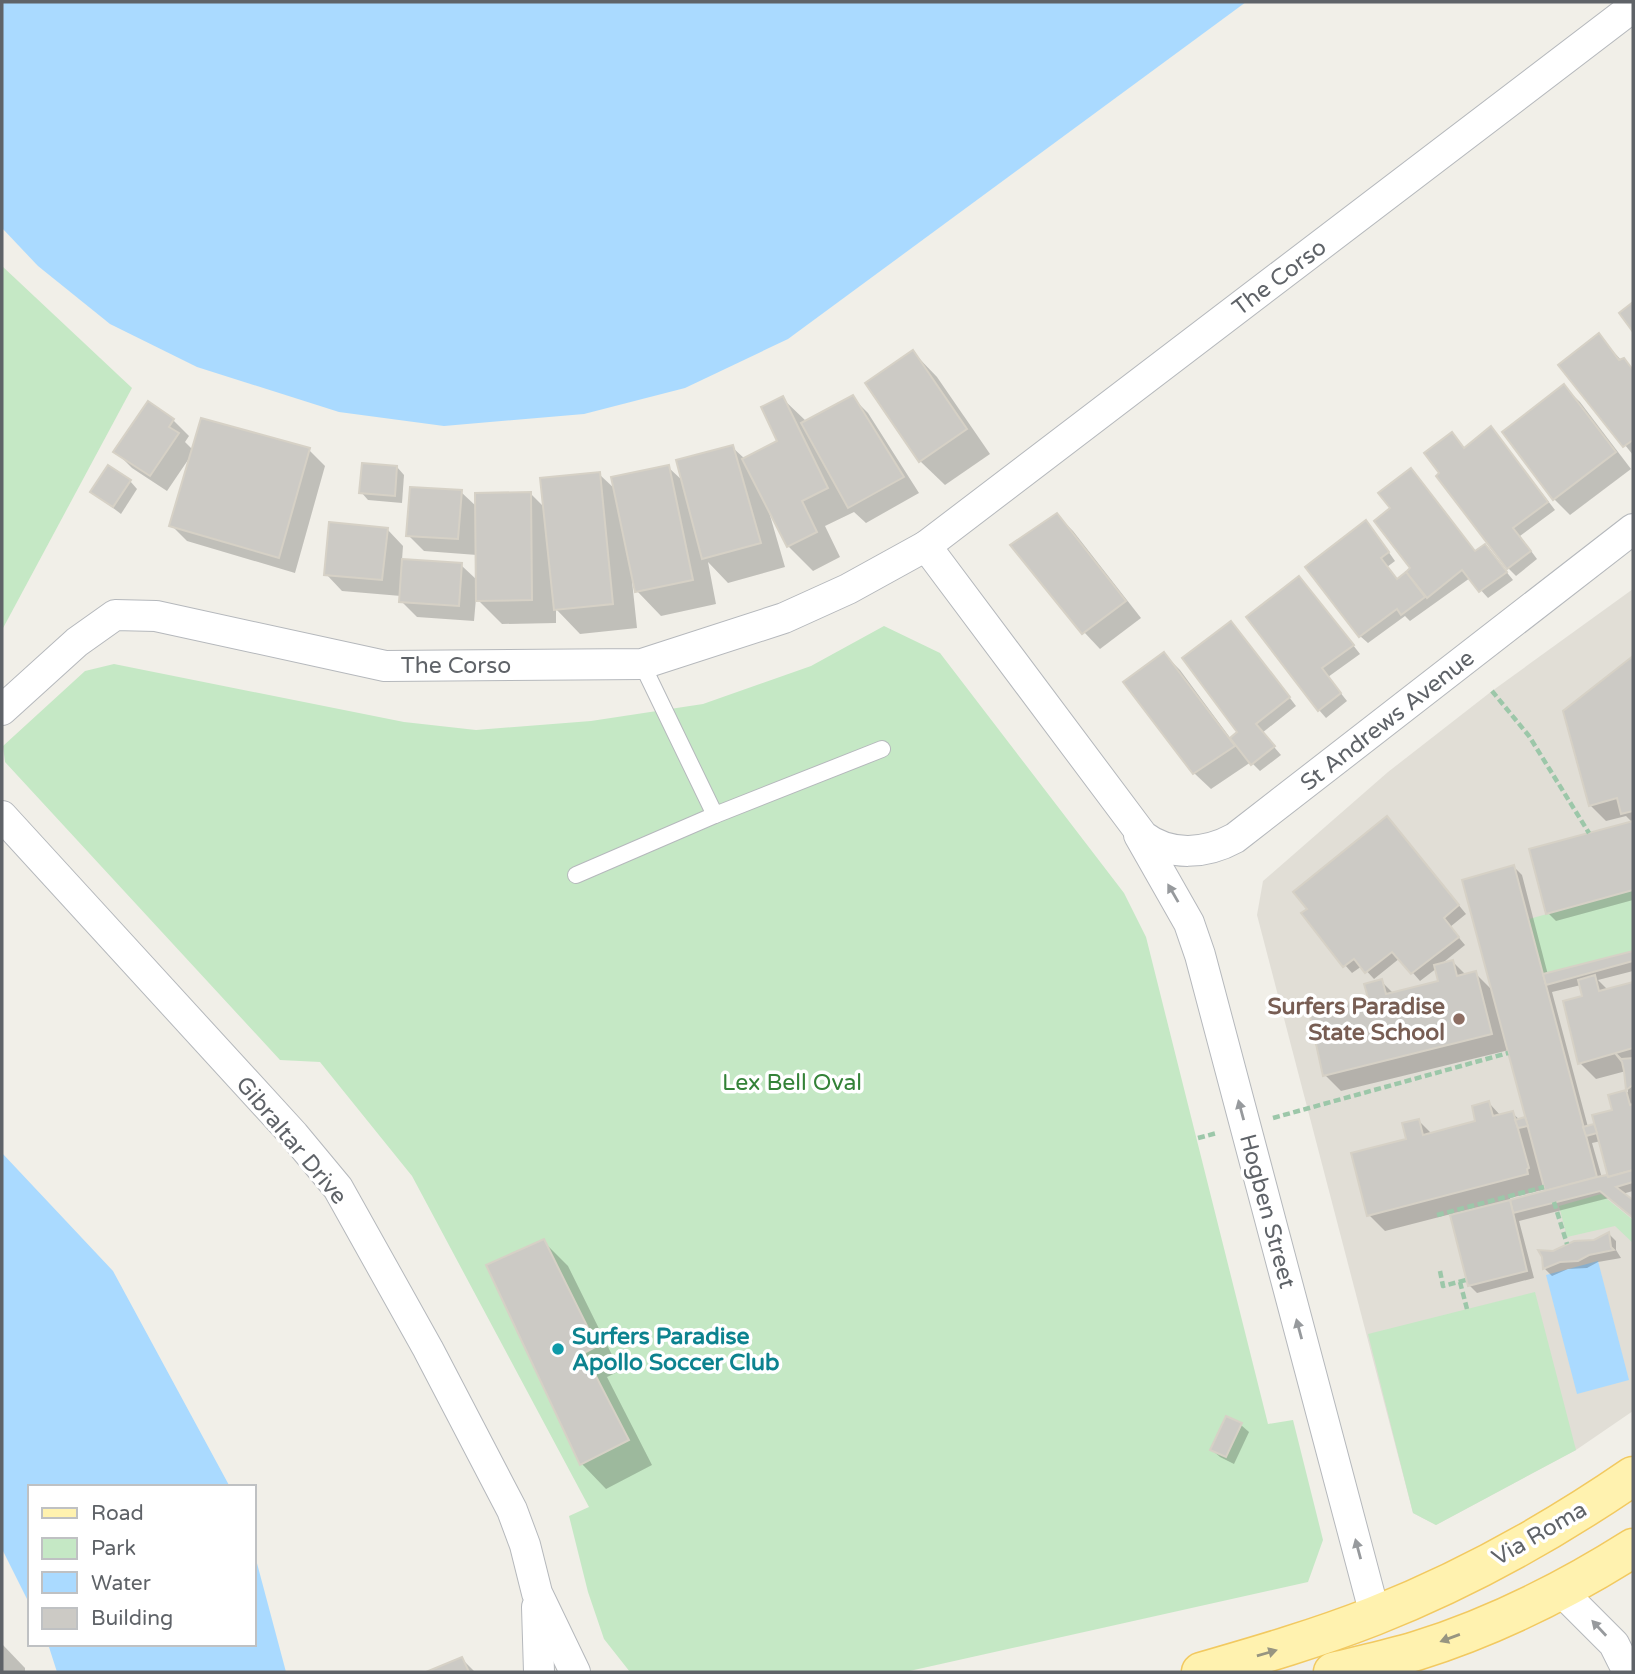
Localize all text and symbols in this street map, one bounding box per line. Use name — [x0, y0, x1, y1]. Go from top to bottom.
street label: The Corso — [1227, 233, 1332, 322]
street label: St Andrews Avenue — [1295, 644, 1480, 797]
street label: The Corso — [401, 652, 511, 680]
one-way arrow — [1167, 884, 1179, 903]
place label: Surfers Paradise State School — [1267, 993, 1445, 1047]
marker: Surfers Paradise State School — [1451, 1011, 1467, 1027]
park label: Lex Bell Oval — [722, 1069, 862, 1097]
street label: Gibraltar Drive — [230, 1071, 353, 1210]
one-way arrow — [1235, 1098, 1246, 1120]
street label: Hogben Street — [1233, 1131, 1301, 1292]
one-way arrow — [1294, 1319, 1304, 1340]
place label: Surfers Paradise Apollo Soccer Club — [572, 1323, 779, 1377]
marker: Surfers Paradise Apollo Soccer Club — [550, 1341, 566, 1357]
legend — [28, 1485, 256, 1646]
street label: Via Roma — [1487, 1496, 1592, 1572]
text: Road — [91, 1501, 144, 1526]
text: Park — [91, 1536, 136, 1561]
one-way arrow — [1352, 1538, 1363, 1560]
text: Water — [91, 1571, 151, 1596]
text: Building — [91, 1606, 173, 1631]
one-way arrow — [1591, 1619, 1607, 1637]
one-way arrow — [1440, 1633, 1461, 1644]
one-way arrow — [1257, 1648, 1278, 1658]

